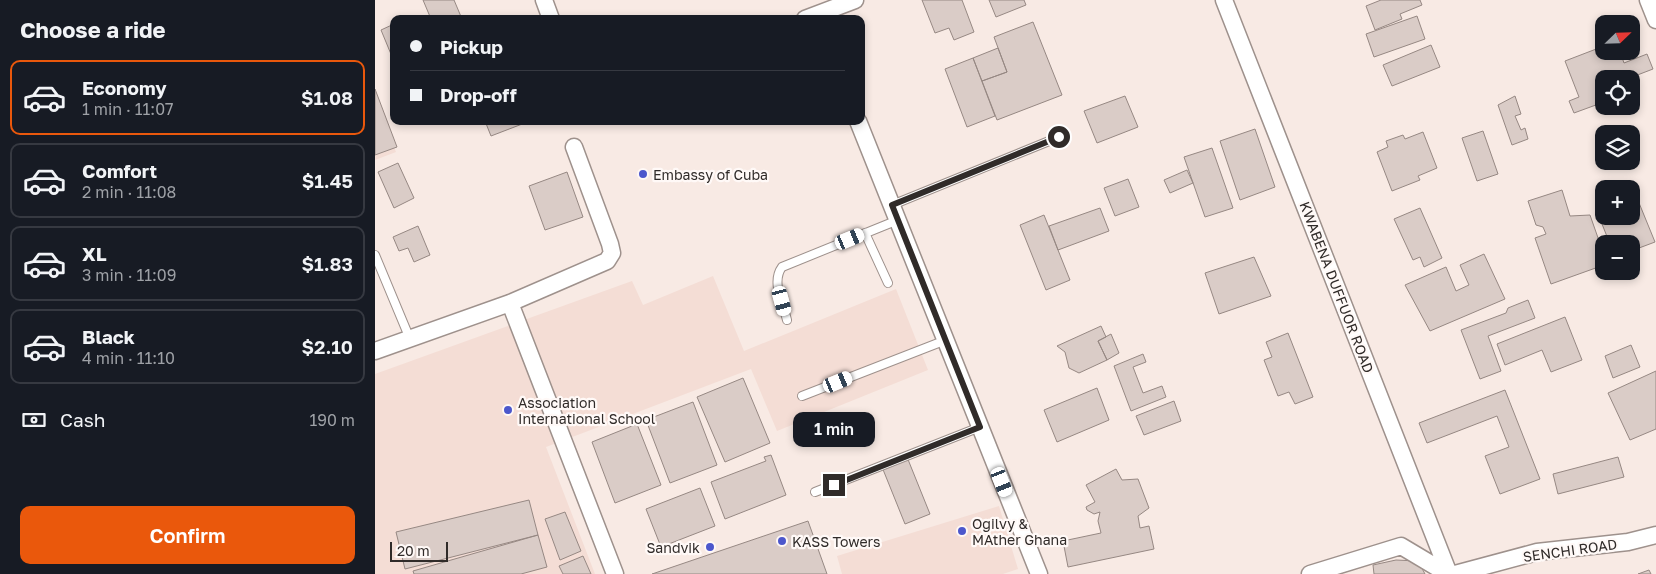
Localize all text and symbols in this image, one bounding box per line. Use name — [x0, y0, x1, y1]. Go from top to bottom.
north arrow — [1595, 15, 1640, 60]
map controls — [1595, 15, 1640, 280]
text: Choose a ride — [20, 16, 166, 43]
text: Pickup — [440, 35, 503, 58]
button: locate — [1595, 70, 1640, 115]
icon: car — [22, 75, 67, 120]
text: Economy — [82, 76, 167, 99]
text: Drop-off — [440, 83, 517, 106]
text: $1.08 — [301, 86, 353, 109]
text: 1 min · 11:07 — [82, 99, 174, 119]
button: layers — [1595, 125, 1640, 170]
route start — [1048, 126, 1070, 148]
icon: car — [22, 158, 67, 203]
text: Comfort — [82, 159, 157, 182]
place label: Embassy of Cuba — [653, 166, 768, 183]
marker: Embassy of Cuba — [637, 168, 649, 180]
text: $1.45 — [302, 169, 353, 192]
button: + — [1595, 180, 1640, 225]
text: 2 min · 11:08 — [82, 182, 176, 202]
street label: KWABENA DUFFUOR ROAD — [1296, 199, 1378, 375]
car — [833, 226, 866, 252]
button: − — [1595, 235, 1640, 280]
icon: car — [22, 241, 67, 286]
text: XL — [82, 242, 107, 265]
text: $1.83 — [302, 252, 353, 275]
text: 3 min · 11:09 — [82, 265, 176, 285]
car — [770, 285, 793, 317]
icon: car — [22, 324, 67, 369]
text: Black — [82, 325, 135, 348]
text: $2.10 — [301, 335, 353, 358]
text: 4 min · 11:10 — [82, 348, 175, 368]
car — [821, 369, 854, 395]
place label: Association International School — [518, 394, 655, 427]
marker: Association International School — [502, 404, 514, 416]
icon: cash — [20, 406, 48, 434]
text: Cash — [60, 408, 105, 431]
text: 190 m — [309, 410, 355, 430]
callout: 1 min — [793, 412, 875, 448]
text: 1 min — [814, 419, 854, 439]
car — [989, 465, 1014, 499]
route end — [823, 474, 845, 496]
button: Confirm — [20, 506, 355, 564]
place label: Ogilvy & MAther Ghana — [972, 515, 1067, 548]
marker: Ogilvy & MAther Ghana — [956, 525, 968, 537]
place label: KASS Towers — [792, 533, 880, 550]
marker: KASS Towers — [776, 535, 788, 547]
street label: SENCHI ROAD — [1522, 535, 1618, 565]
scale bar — [390, 539, 447, 562]
place label: Sandvik — [646, 539, 700, 556]
marker: Sandvik — [704, 541, 716, 553]
text: 20 m — [397, 542, 430, 559]

